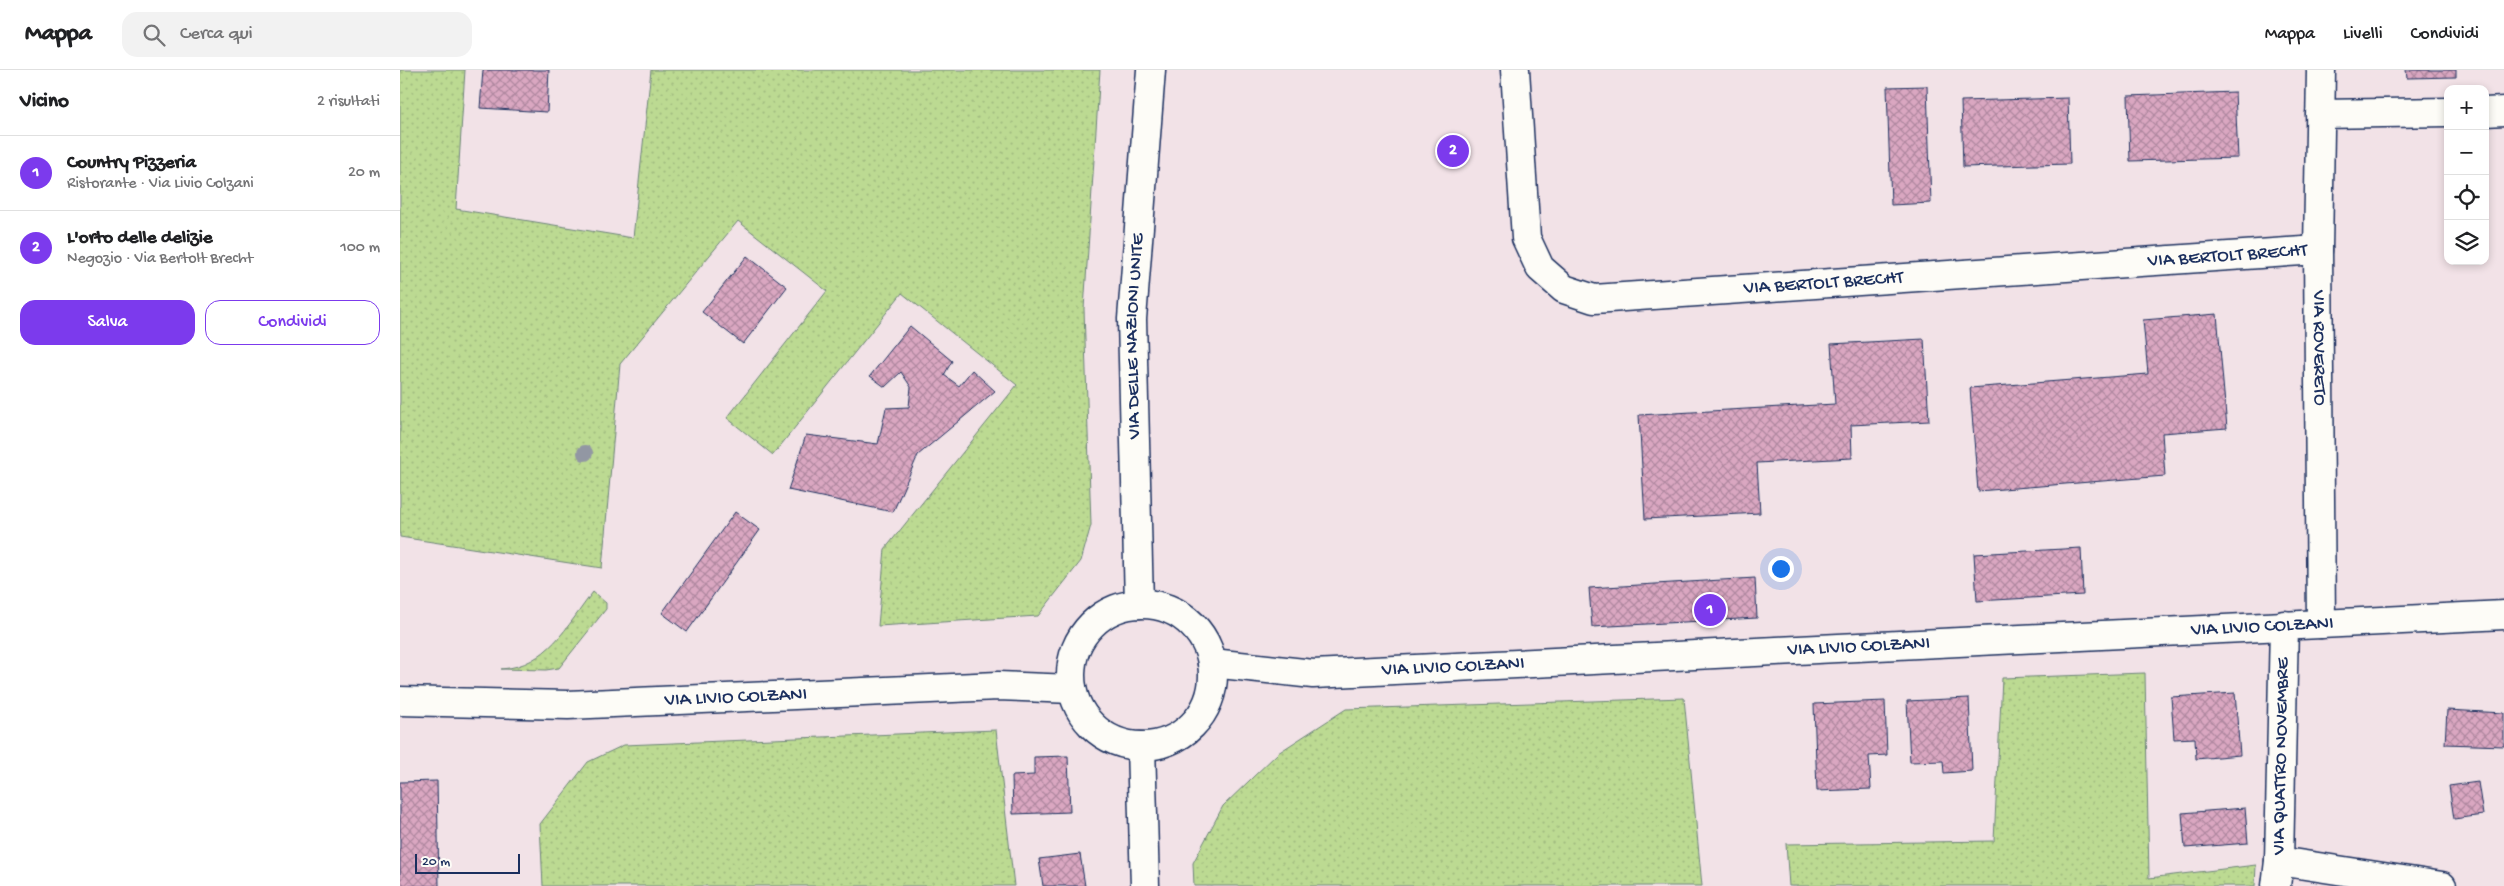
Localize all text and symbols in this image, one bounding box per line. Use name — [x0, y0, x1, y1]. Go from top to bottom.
search box — [122, 12, 472, 57]
text: Mappa — [25, 20, 92, 49]
icon: search — [140, 21, 168, 49]
text: Cerca qui — [180, 23, 253, 46]
text: Mappa — [2265, 24, 2315, 45]
text: Livelli — [2343, 24, 2383, 45]
text: Condividi — [2411, 24, 2479, 45]
map controls — [2444, 85, 2489, 265]
button: + — [2444, 85, 2489, 130]
text: Vicino — [20, 90, 69, 115]
text: 2 risultati — [317, 93, 380, 112]
button: − — [2444, 130, 2489, 175]
pin: 2 — [1437, 132, 1469, 170]
text: Country Pizzeria — [67, 152, 196, 175]
text: 1 — [33, 164, 39, 183]
text: 20 m — [348, 164, 380, 183]
text: Ristorante · Via Livio Colzani — [67, 175, 254, 194]
button: locate — [2444, 175, 2489, 220]
button: layers — [2444, 220, 2489, 265]
text: L'orto delle delizie — [67, 227, 213, 250]
street label: VIA DELLE NAZIONI UNITE — [1120, 231, 1150, 440]
text: 2 — [32, 239, 40, 258]
text: 100 m — [340, 239, 380, 258]
street label: VIA BERTOLT BRECHT — [2146, 239, 2309, 273]
text: Negozio · Via Bertolt Brecht — [67, 250, 253, 269]
street label: VIA BERTOLT BRECHT — [1742, 267, 1905, 300]
street label: VIA ROVERETO — [2307, 289, 2331, 406]
button: Salva — [20, 300, 195, 345]
button: Condividi — [205, 300, 380, 345]
your location — [1768, 556, 1794, 582]
pin: 1 — [1694, 591, 1726, 629]
street label: VIA LIVIO COLZANI — [2189, 612, 2334, 642]
street label: VIA LIVIO COLZANI — [1786, 632, 1931, 662]
street label: VIA LIVIO COLZANI — [1380, 652, 1525, 682]
street label: VIA QUATTRO NOVEMBRE — [2268, 656, 2295, 856]
street label: VIA LIVIO COLZANI — [663, 683, 808, 712]
scale bar — [415, 851, 520, 874]
text: 20 m — [422, 854, 450, 871]

